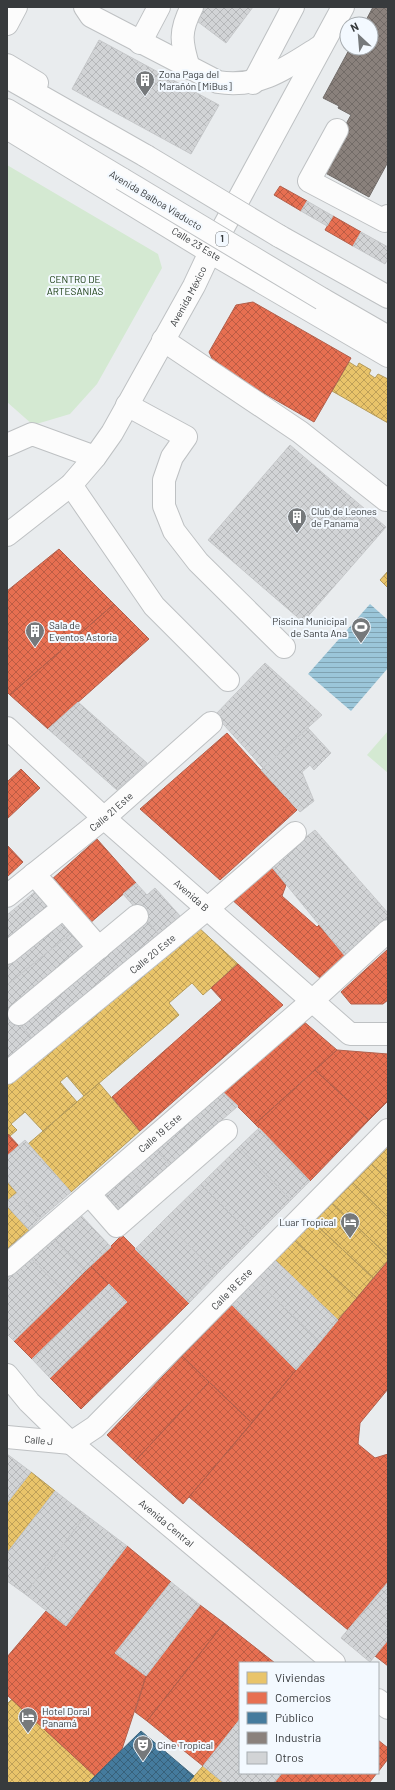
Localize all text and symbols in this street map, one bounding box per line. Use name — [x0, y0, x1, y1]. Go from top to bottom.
north arrow — [339, 16, 379, 56]
text: N — [348, 19, 361, 34]
place label: Zona Paga del Marañón [MiBus] — [159, 68, 232, 92]
building icon: Zona Paga del Marañón [MiBus] — [134, 69, 156, 97]
street label: Avenida Balboa Viaducto — [107, 167, 205, 233]
street label: Calle 23 Este — [170, 224, 223, 263]
road number: 1 — [216, 232, 228, 246]
street label: Avenida México — [167, 264, 209, 328]
park label: CENTRO DE ARTESANIAS — [47, 273, 104, 297]
place label: Club de Leones de Panama — [311, 505, 377, 529]
building icon: Club de Leones de Panama — [286, 506, 308, 534]
place label: Piscina Municipal de Santa Ana — [272, 615, 347, 639]
sports icon: Piscina Municipal de Santa Ana — [350, 616, 372, 644]
place label: Sala de Eventos Astoria — [49, 619, 117, 643]
building icon: Sala de Eventos Astoria — [24, 620, 46, 648]
street label: Calle 21 Este — [87, 789, 135, 833]
street label: Avenida B — [172, 876, 212, 914]
street label: Calle 20 Este — [127, 931, 178, 976]
street label: Calle 19 Este — [136, 1111, 184, 1155]
hotel icon: Luar Tropical — [339, 1211, 361, 1239]
place label: Luar Tropical — [279, 1216, 336, 1228]
street label: Calle 18 Este — [208, 1266, 254, 1312]
street label: Calle J — [24, 1433, 54, 1447]
street label: Avenida Central — [137, 1497, 196, 1549]
legend — [239, 1662, 379, 1774]
text: Viviendas — [275, 1670, 325, 1684]
text: Comercios — [275, 1690, 331, 1704]
place label: Hotel Doral Panamá — [42, 1705, 90, 1729]
hotel icon: Hotel Doral Panamá — [17, 1706, 39, 1734]
text: Público — [275, 1710, 314, 1724]
text: Industria — [275, 1730, 321, 1744]
theatre icon: Cine Tropical — [132, 1734, 154, 1762]
place label: Cine Tropical — [157, 1739, 213, 1751]
text: Otros — [275, 1750, 304, 1764]

